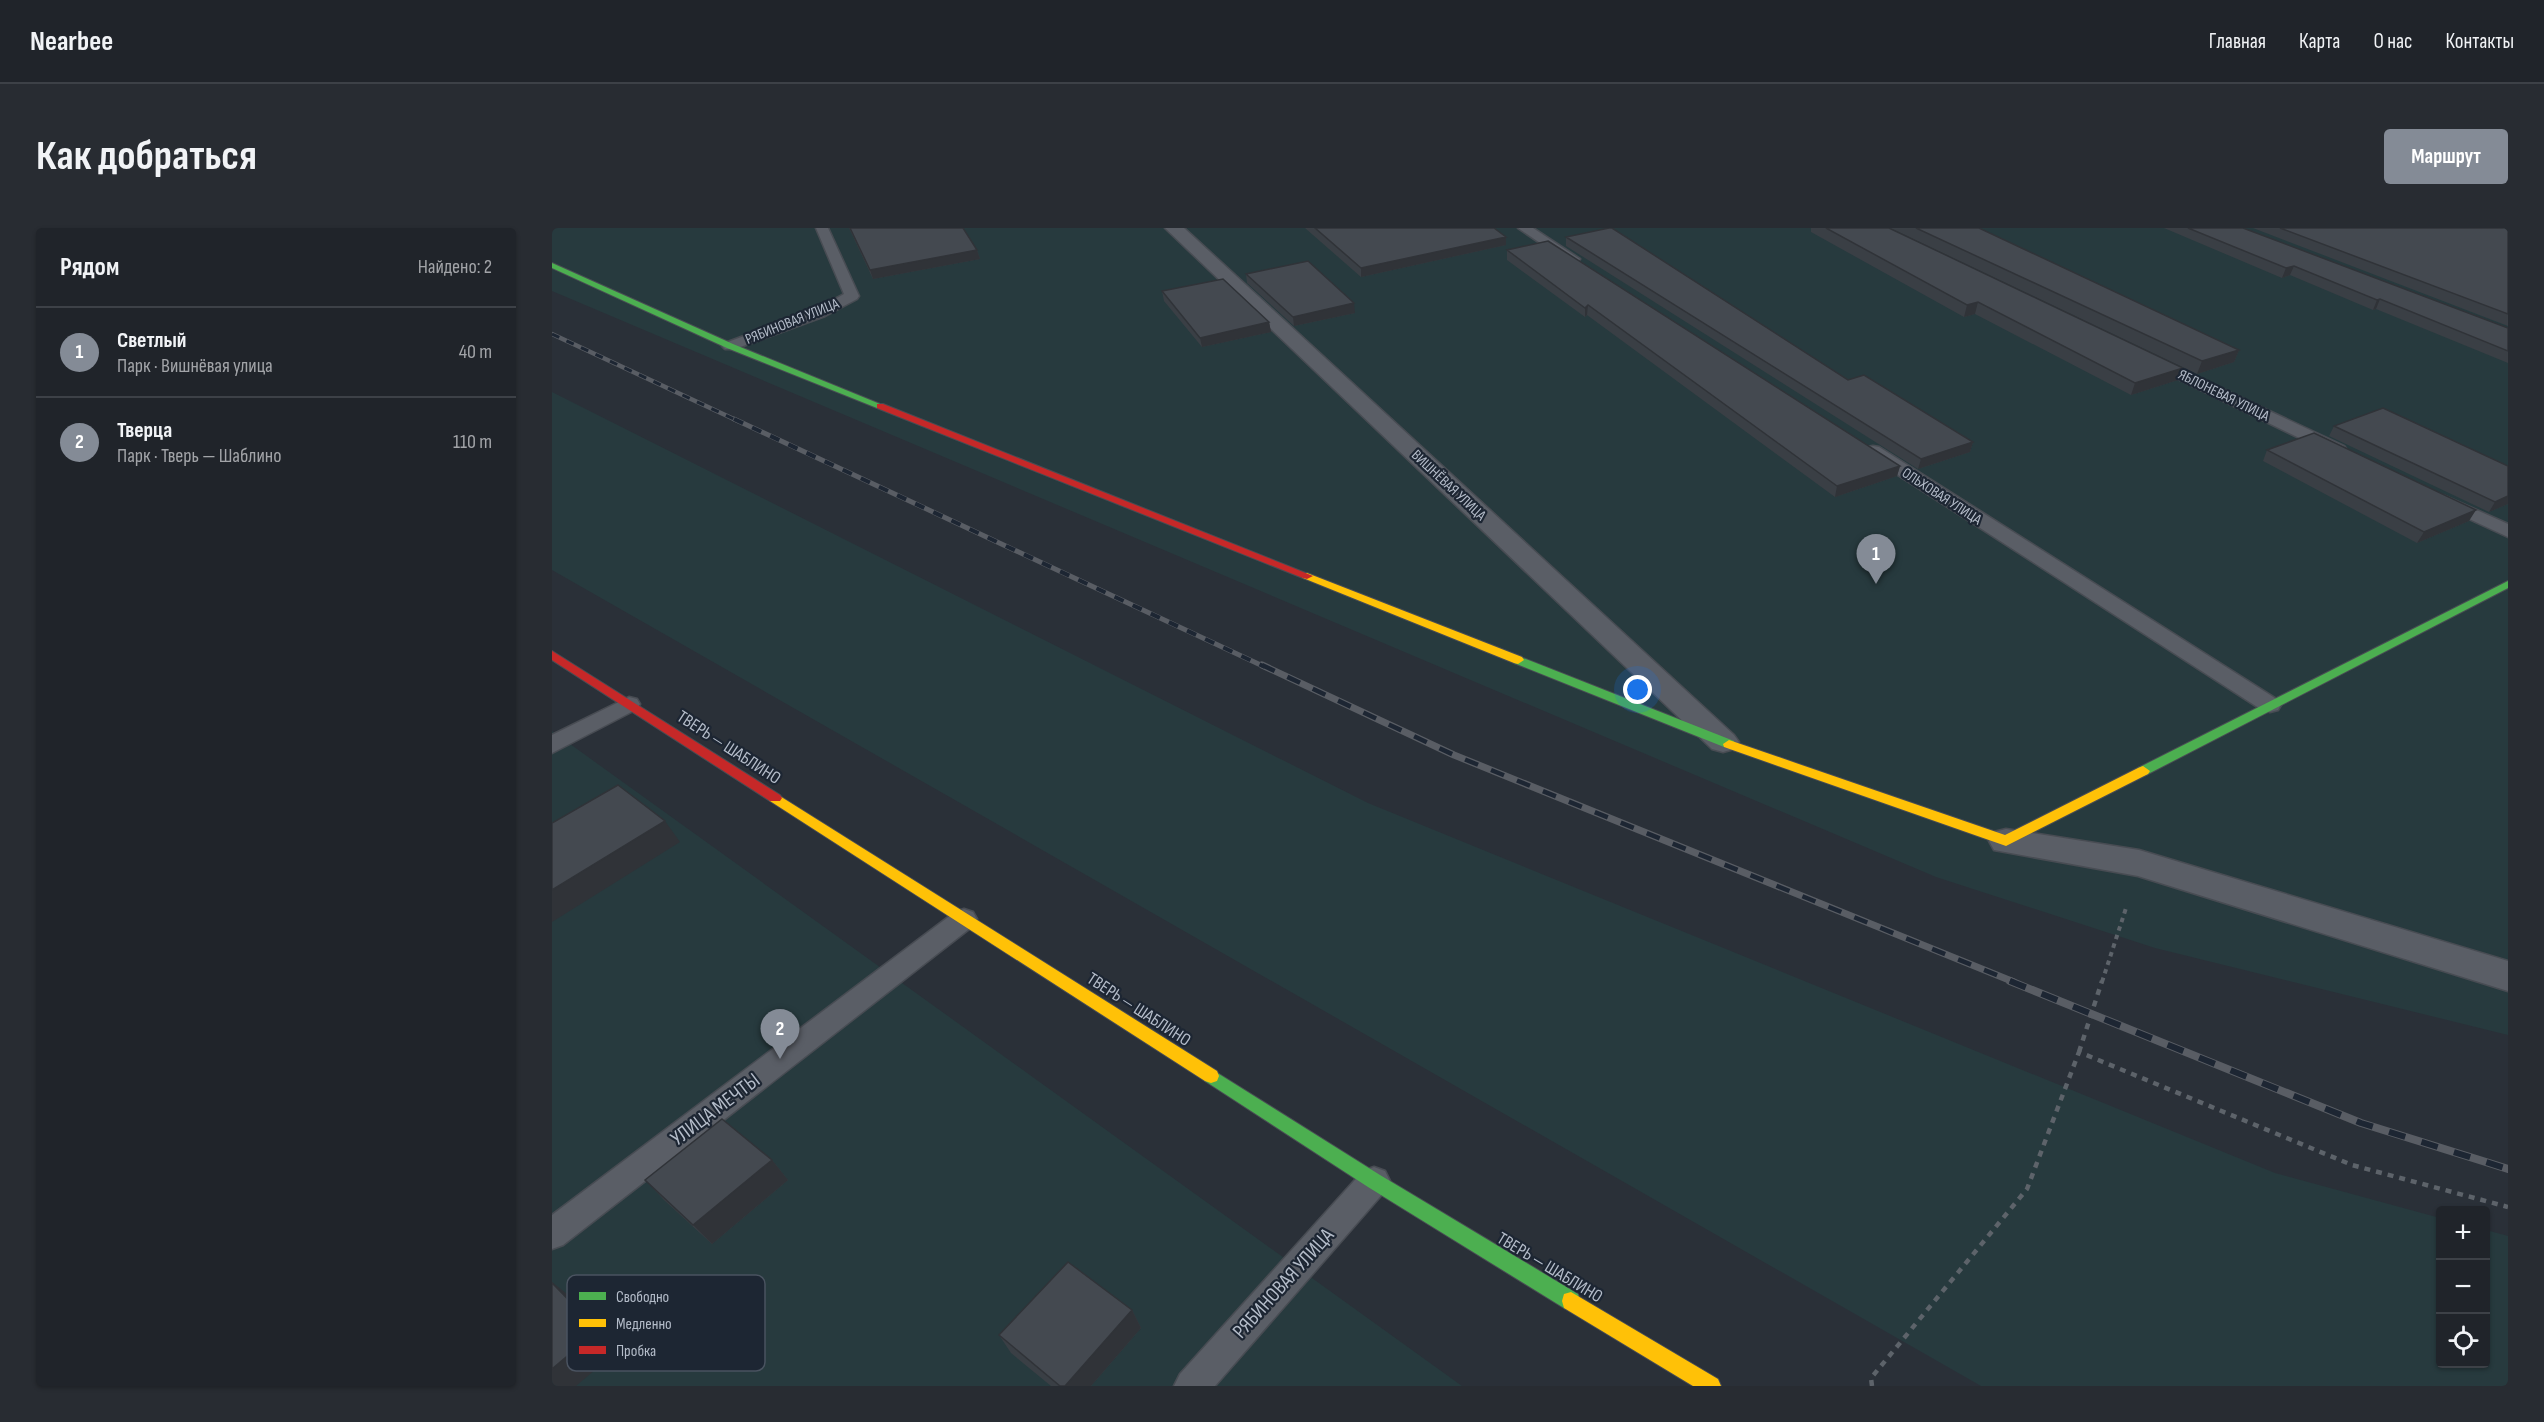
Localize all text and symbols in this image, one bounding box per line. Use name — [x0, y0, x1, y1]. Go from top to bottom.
text: Nearbee — [30, 25, 113, 58]
text: Главная — [2209, 29, 2266, 54]
text: Карта — [2299, 29, 2340, 54]
text: О нас — [2373, 29, 2412, 54]
text: Контакты — [2445, 29, 2514, 54]
button: Маршрут — [2384, 129, 2508, 184]
text: Как добраться — [36, 131, 257, 182]
text: Рядом — [60, 252, 119, 283]
text: Найдено: 2 — [418, 255, 492, 279]
street label: РЯБИНОВАЯ УЛИЦА — [742, 294, 842, 349]
text: Светлый — [117, 327, 186, 354]
text: 1 — [76, 340, 83, 364]
text: 40 m — [459, 340, 492, 364]
text: Парк · Вишнёвая улица — [117, 354, 273, 378]
street label: ЯБЛОНЕВАЯ УЛИЦА — [2175, 365, 2273, 426]
text: Тверца — [117, 417, 172, 444]
text: 2 — [75, 430, 84, 454]
text: 110 m — [453, 430, 492, 454]
text: Парк · Тверь — Шаблино — [117, 444, 281, 468]
street label: ВИШНЁВАЯ УЛИЦА — [1407, 446, 1490, 525]
street label: ОЛЬХОВАЯ УЛИЦА — [1898, 464, 1986, 530]
pin: 1 — [1856, 534, 1896, 584]
your location — [1623, 675, 1652, 704]
street label: ТВЕРЬ — ШАБЛИНО — [673, 706, 785, 789]
street label: ТВЕРЬ — ШАБЛИНО — [1083, 968, 1195, 1051]
pin: 2 — [760, 1010, 800, 1059]
street label: УЛИЦА МЕЧТЫ — [666, 1068, 765, 1151]
map controls — [2436, 1206, 2490, 1368]
button: + — [2436, 1206, 2490, 1260]
street label: РЯБИНОВАЯ УЛИЦА — [1227, 1222, 1340, 1344]
street label: ТВЕРЬ — ШАБЛИНО — [1493, 1228, 1606, 1307]
button: − — [2436, 1260, 2490, 1314]
legend — [567, 1275, 765, 1371]
text: Свободно — [616, 1288, 669, 1307]
button: locate — [2436, 1314, 2490, 1368]
text: Медленно — [616, 1315, 672, 1334]
text: Пробка — [616, 1342, 656, 1361]

